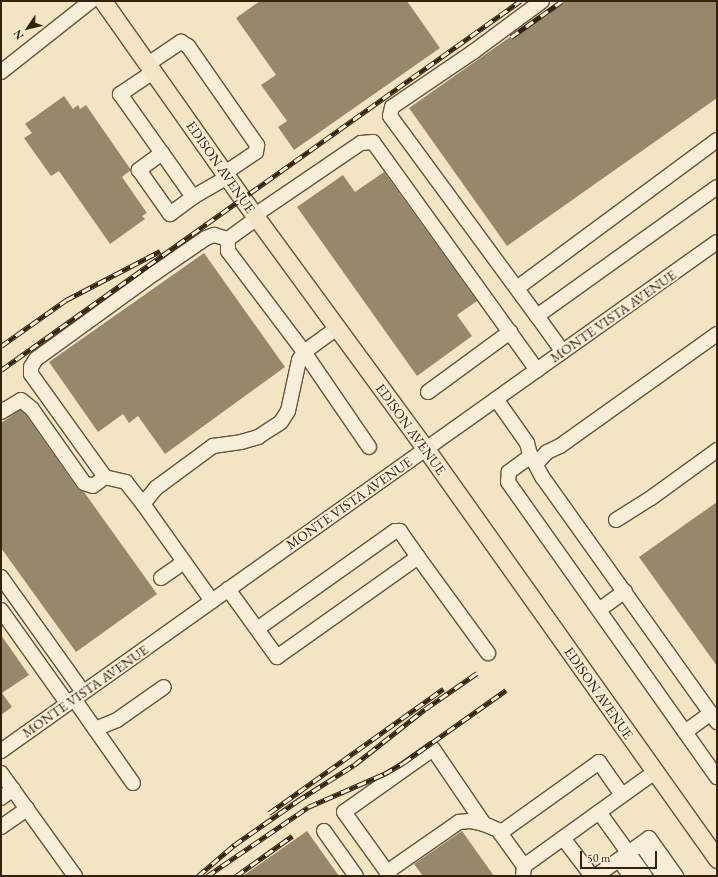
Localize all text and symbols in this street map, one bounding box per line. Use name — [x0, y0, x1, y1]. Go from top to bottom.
north arrow — [8, 8, 48, 48]
text: N — [10, 27, 26, 43]
street label: EDISON AVENUE — [183, 118, 259, 216]
street label: MONTE VISTA AVENUE — [547, 266, 679, 366]
street label: EDISON AVENUE — [372, 380, 450, 478]
street label: MONTE VISTA AVENUE — [283, 453, 415, 553]
street label: MONTE VISTA AVENUE — [19, 641, 151, 741]
street label: EDISON AVENUE — [561, 644, 637, 742]
scale bar — [582, 843, 659, 869]
text: 50 m — [587, 850, 610, 866]

